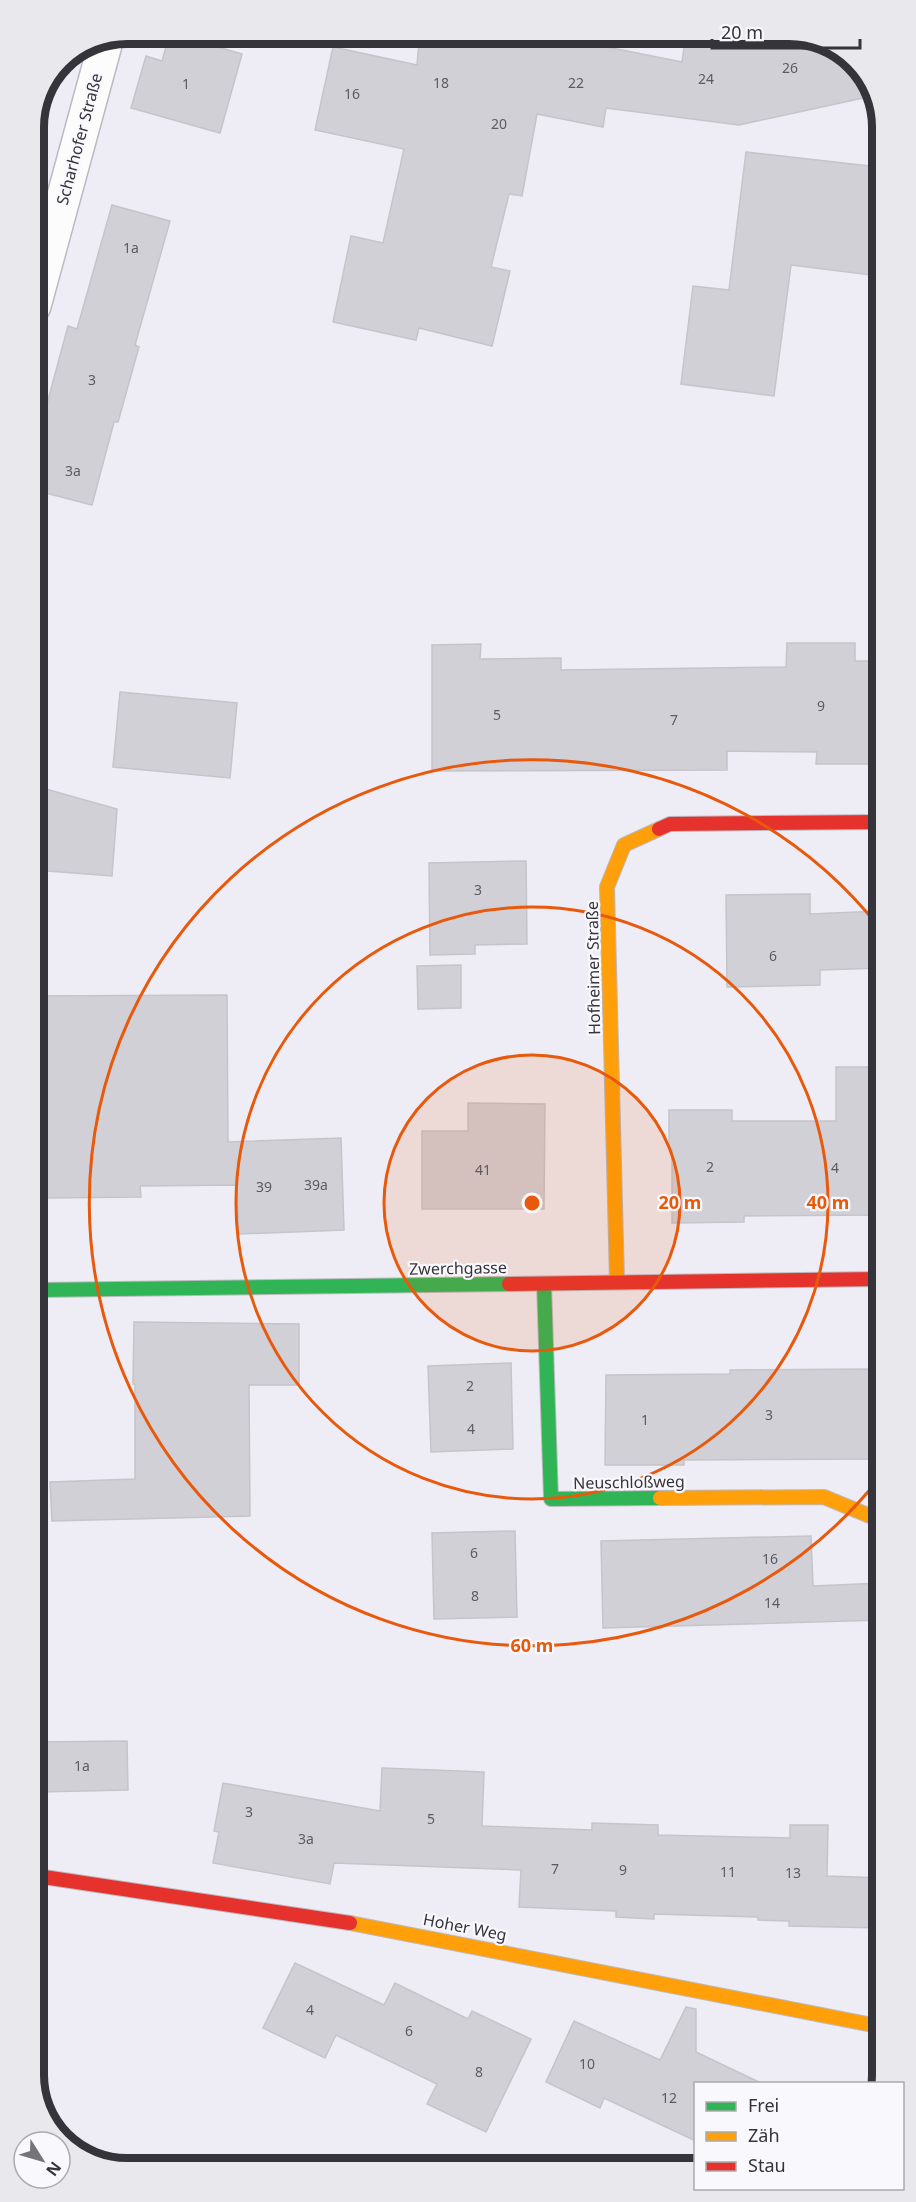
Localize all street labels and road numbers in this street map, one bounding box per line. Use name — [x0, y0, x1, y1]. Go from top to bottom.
street label: Scharhofer Straße — [51, 71, 107, 207]
street label: Hofheimer Straße — [581, 901, 605, 1035]
street label: Zwerchgasse — [409, 1256, 507, 1280]
street label: Neuschloßweg — [573, 1470, 685, 1494]
street label: Hoher Weg — [421, 1908, 509, 1946]

